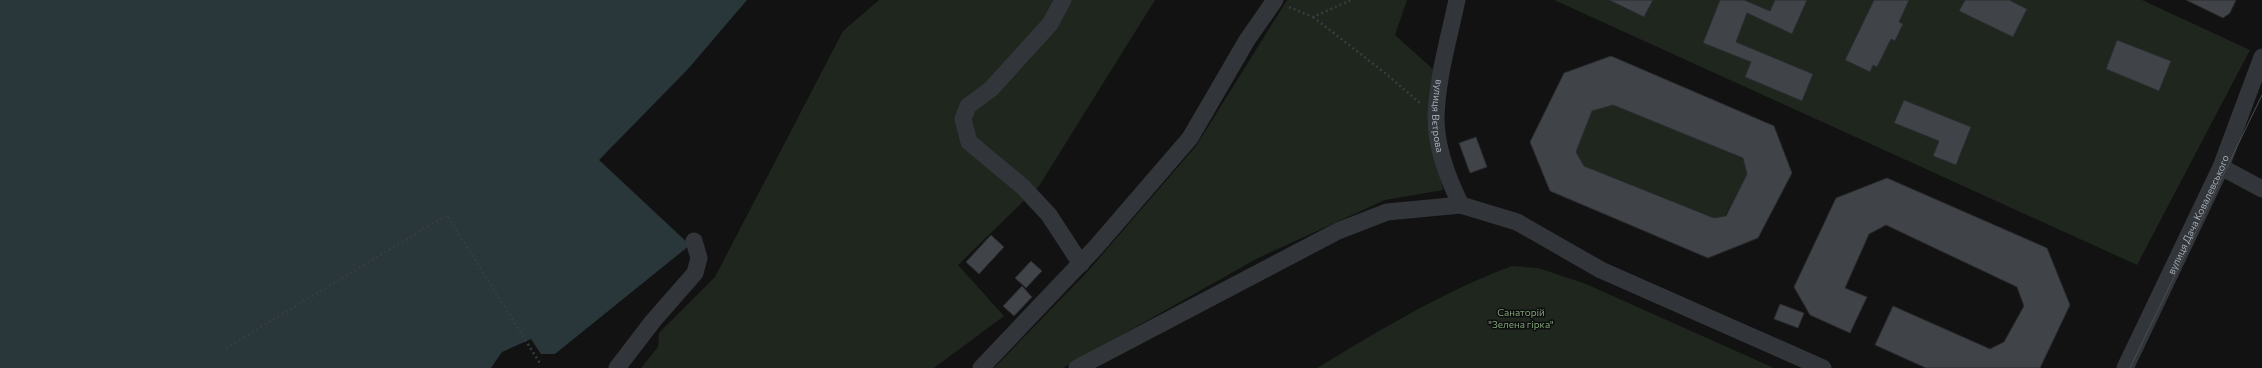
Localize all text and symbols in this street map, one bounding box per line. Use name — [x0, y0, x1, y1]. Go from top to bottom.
street label: вулиця Вєтрова — [1430, 79, 1446, 154]
street label: вулиця Дача Ковалевського — [2165, 153, 2231, 276]
park label: Санаторій "Зелена гірка" — [1488, 306, 1554, 330]

